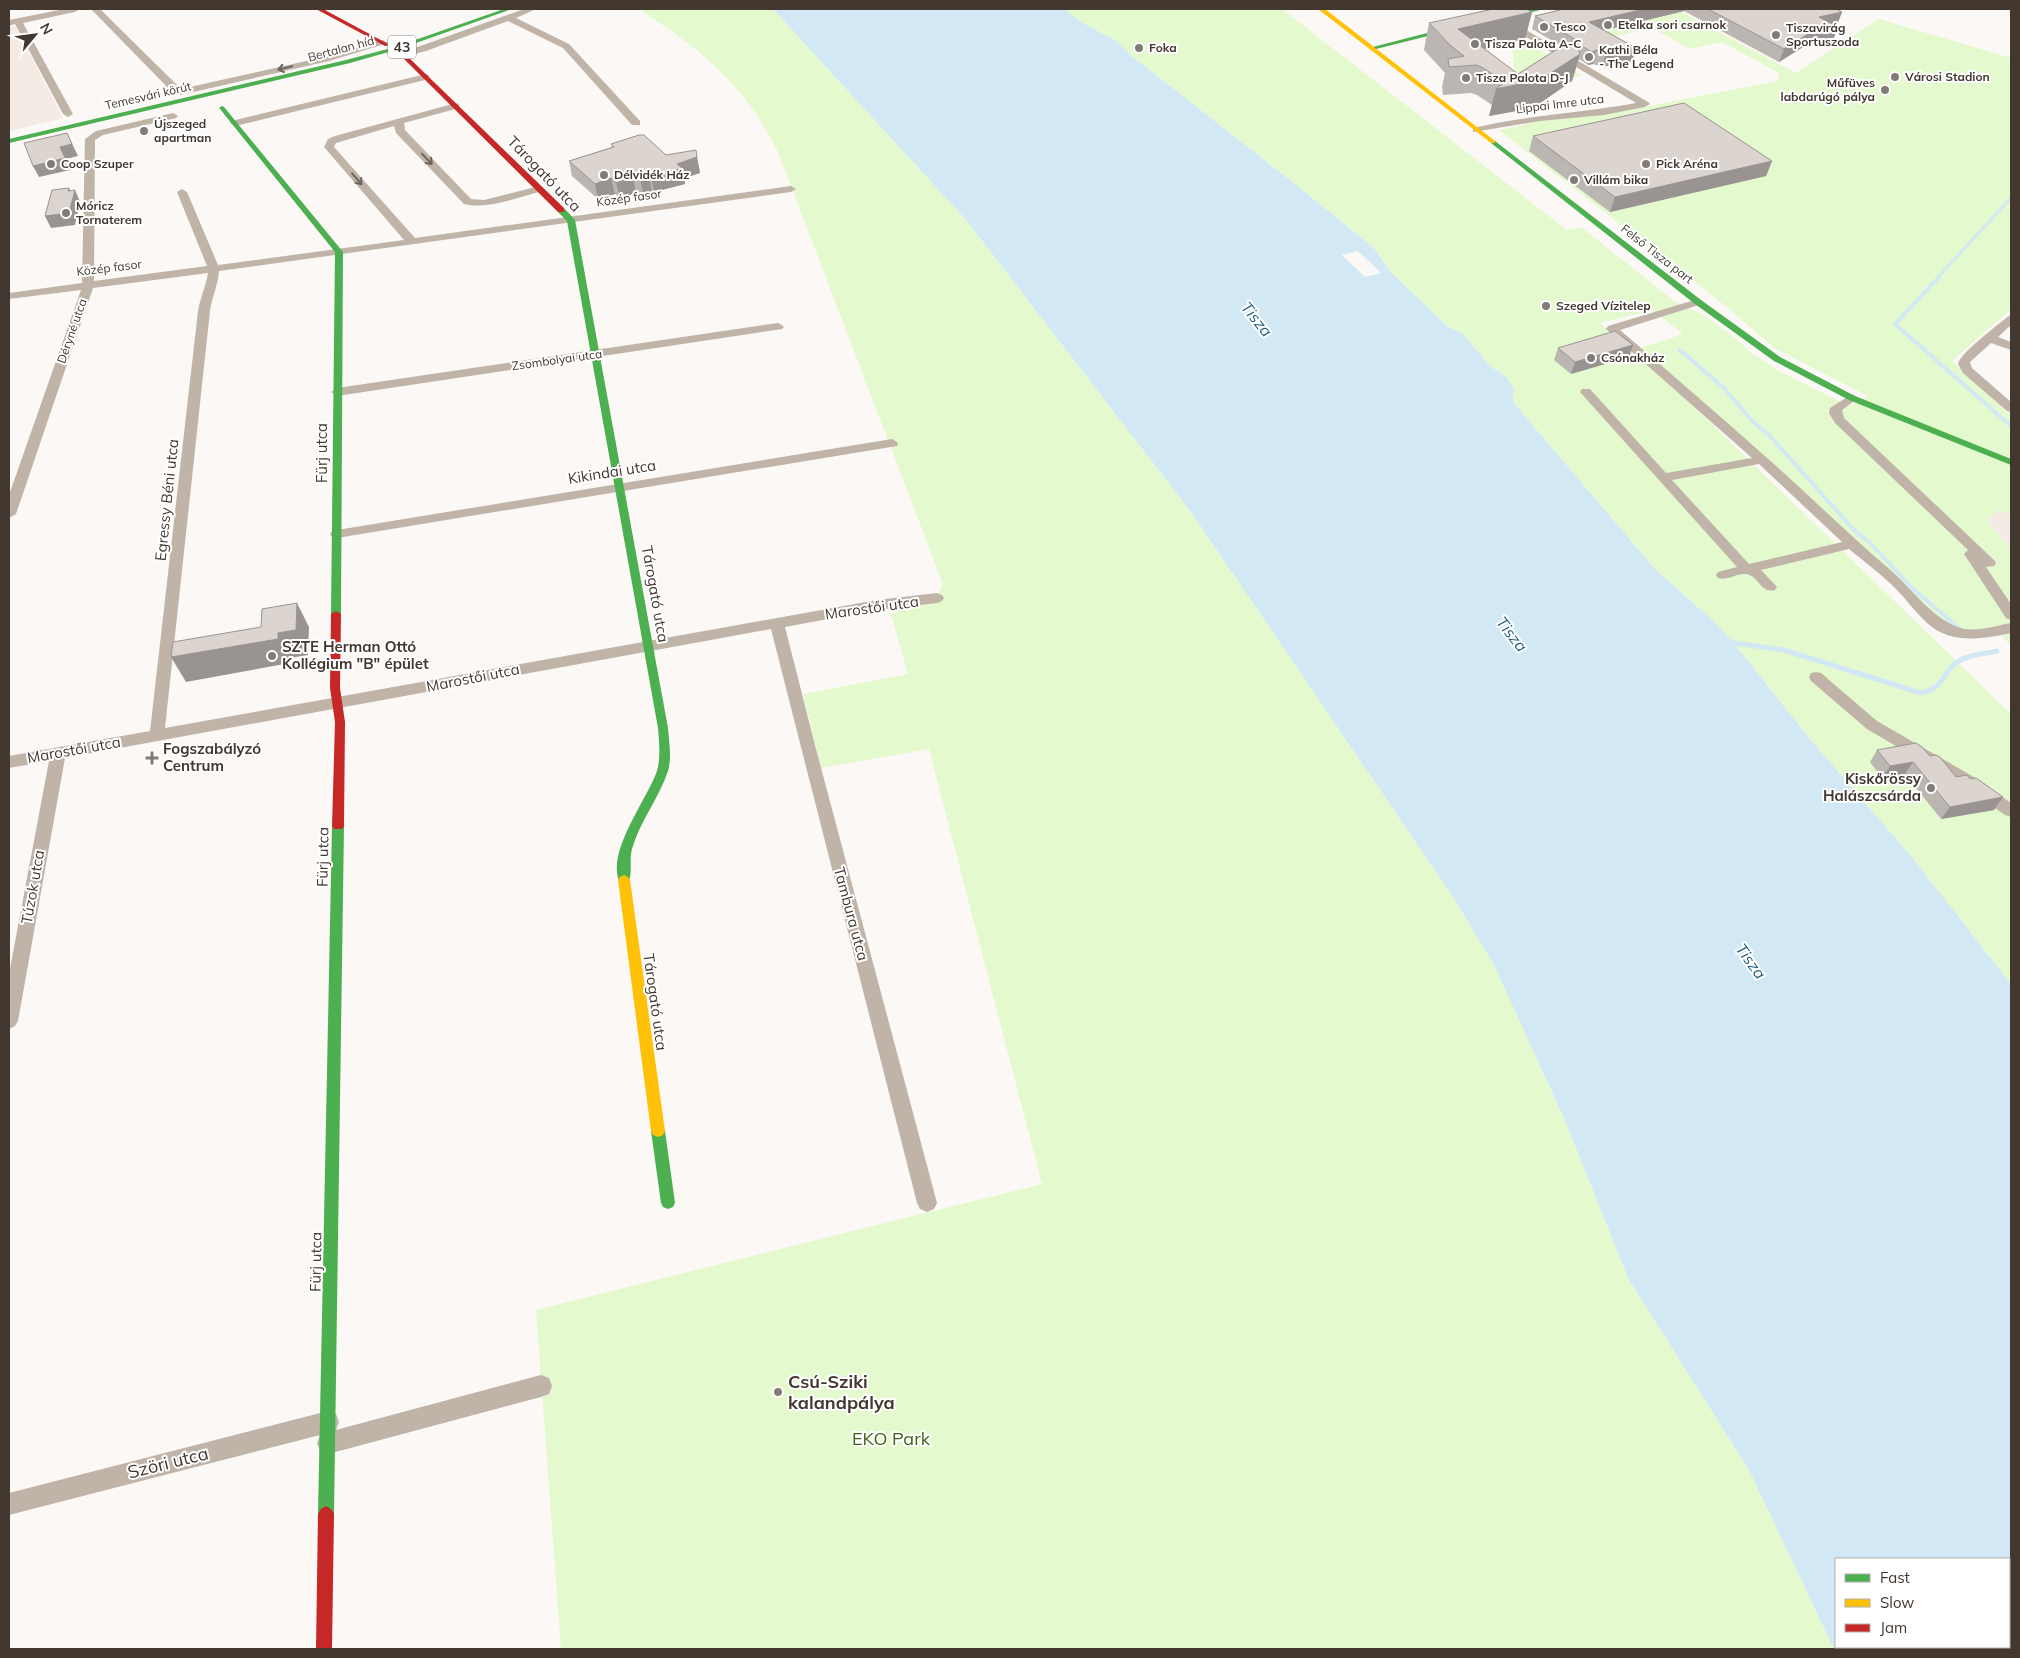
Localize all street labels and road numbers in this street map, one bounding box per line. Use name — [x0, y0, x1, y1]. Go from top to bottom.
street label: Bertalan híd — [306, 32, 376, 65]
road number: 43 — [388, 36, 416, 58]
street label: Temesvári körút — [103, 78, 192, 113]
street label: Lippai Imre utca — [1515, 91, 1605, 116]
street label: Tárogató utca — [504, 132, 585, 215]
street label: Közép fasor — [595, 185, 663, 209]
street label: Felső Tisza part — [1618, 221, 1696, 286]
street label: Közép fasor — [75, 256, 143, 279]
street label: Déryné utca — [53, 297, 90, 365]
street label: Zsombolyai utca — [511, 346, 603, 373]
street label: Fürj utca — [312, 423, 331, 483]
street label: Egressy Béni utca — [151, 438, 182, 562]
street label: Kikindai utca — [567, 455, 657, 488]
street label: Tárogató utca — [638, 544, 673, 644]
street label: Marostői utca — [824, 592, 920, 623]
street label: Marostői utca — [425, 659, 521, 696]
street label: Marostői utca — [26, 732, 122, 767]
street label: Fürj utca — [312, 827, 333, 887]
street label: Túzok utca — [17, 848, 48, 925]
street label: Tambura utca — [830, 865, 873, 963]
street label: Tárogató utca — [639, 952, 672, 1052]
street label: Fürj utca — [305, 1232, 326, 1292]
street label: Szöri utca — [125, 1441, 211, 1484]

